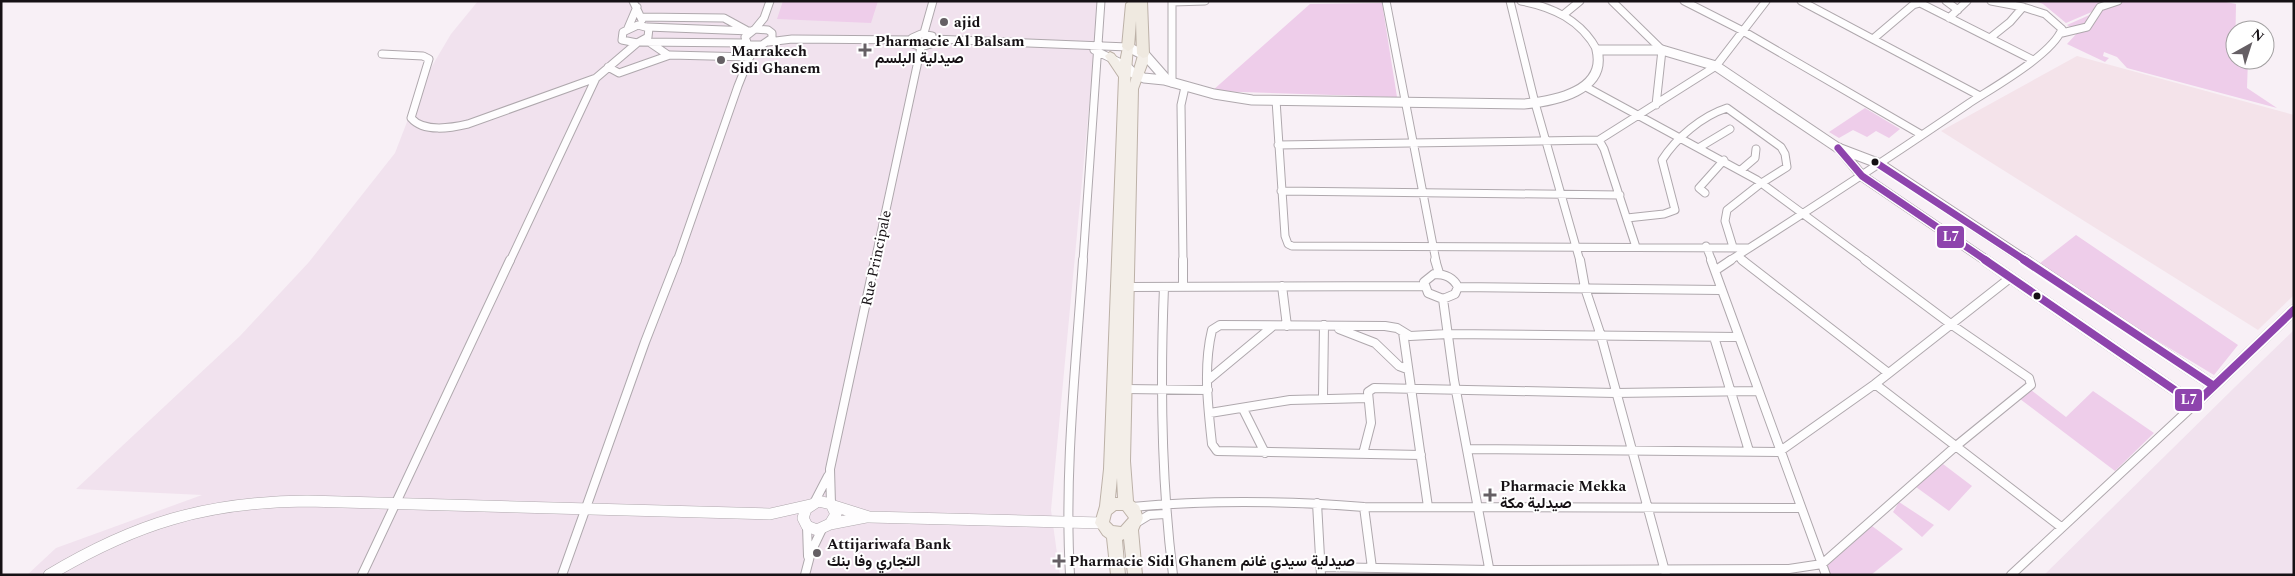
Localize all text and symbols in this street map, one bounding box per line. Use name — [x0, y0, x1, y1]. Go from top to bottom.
place label: ajid — [954, 11, 981, 34]
marker: ajid — [938, 16, 950, 28]
north arrow — [2225, 20, 2275, 70]
text: N — [2247, 24, 2269, 47]
place label: Pharmacie Al Balsam صيدلية البلسم — [875, 30, 1025, 70]
place label: Marrakech Sidi Ghanem — [731, 40, 821, 80]
marker: Pharmacie Al Balsam صيدلية البلسم — [859, 44, 871, 56]
marker: Marrakech Sidi Ghanem — [715, 54, 727, 66]
unlabelled marker — [1870, 157, 1880, 167]
street label: Rue Principale — [855, 208, 898, 308]
line badge: L7 — [1936, 225, 1965, 249]
text: L7 — [1943, 226, 1960, 247]
unlabelled marker — [2032, 291, 2042, 301]
line badge: L7 — [2174, 388, 2203, 412]
text: L7 — [2181, 389, 2198, 410]
place label: Pharmacie Mekka صيدلية مكة — [1500, 475, 1627, 515]
marker: Pharmacie Mekka صيدلية مكة — [1484, 489, 1496, 501]
place label: Attijariwafa Bank التجاري وفا بنك — [827, 533, 951, 574]
marker: Attijariwafa Bank التجاري وفا بنك — [811, 547, 823, 559]
place label: Pharmacie Sidi Ghanem صيدلية سيدي غانم — [1069, 550, 1355, 574]
marker: Pharmacie Sidi Ghanem صيدلية سيدي غانم — [1053, 555, 1065, 567]

